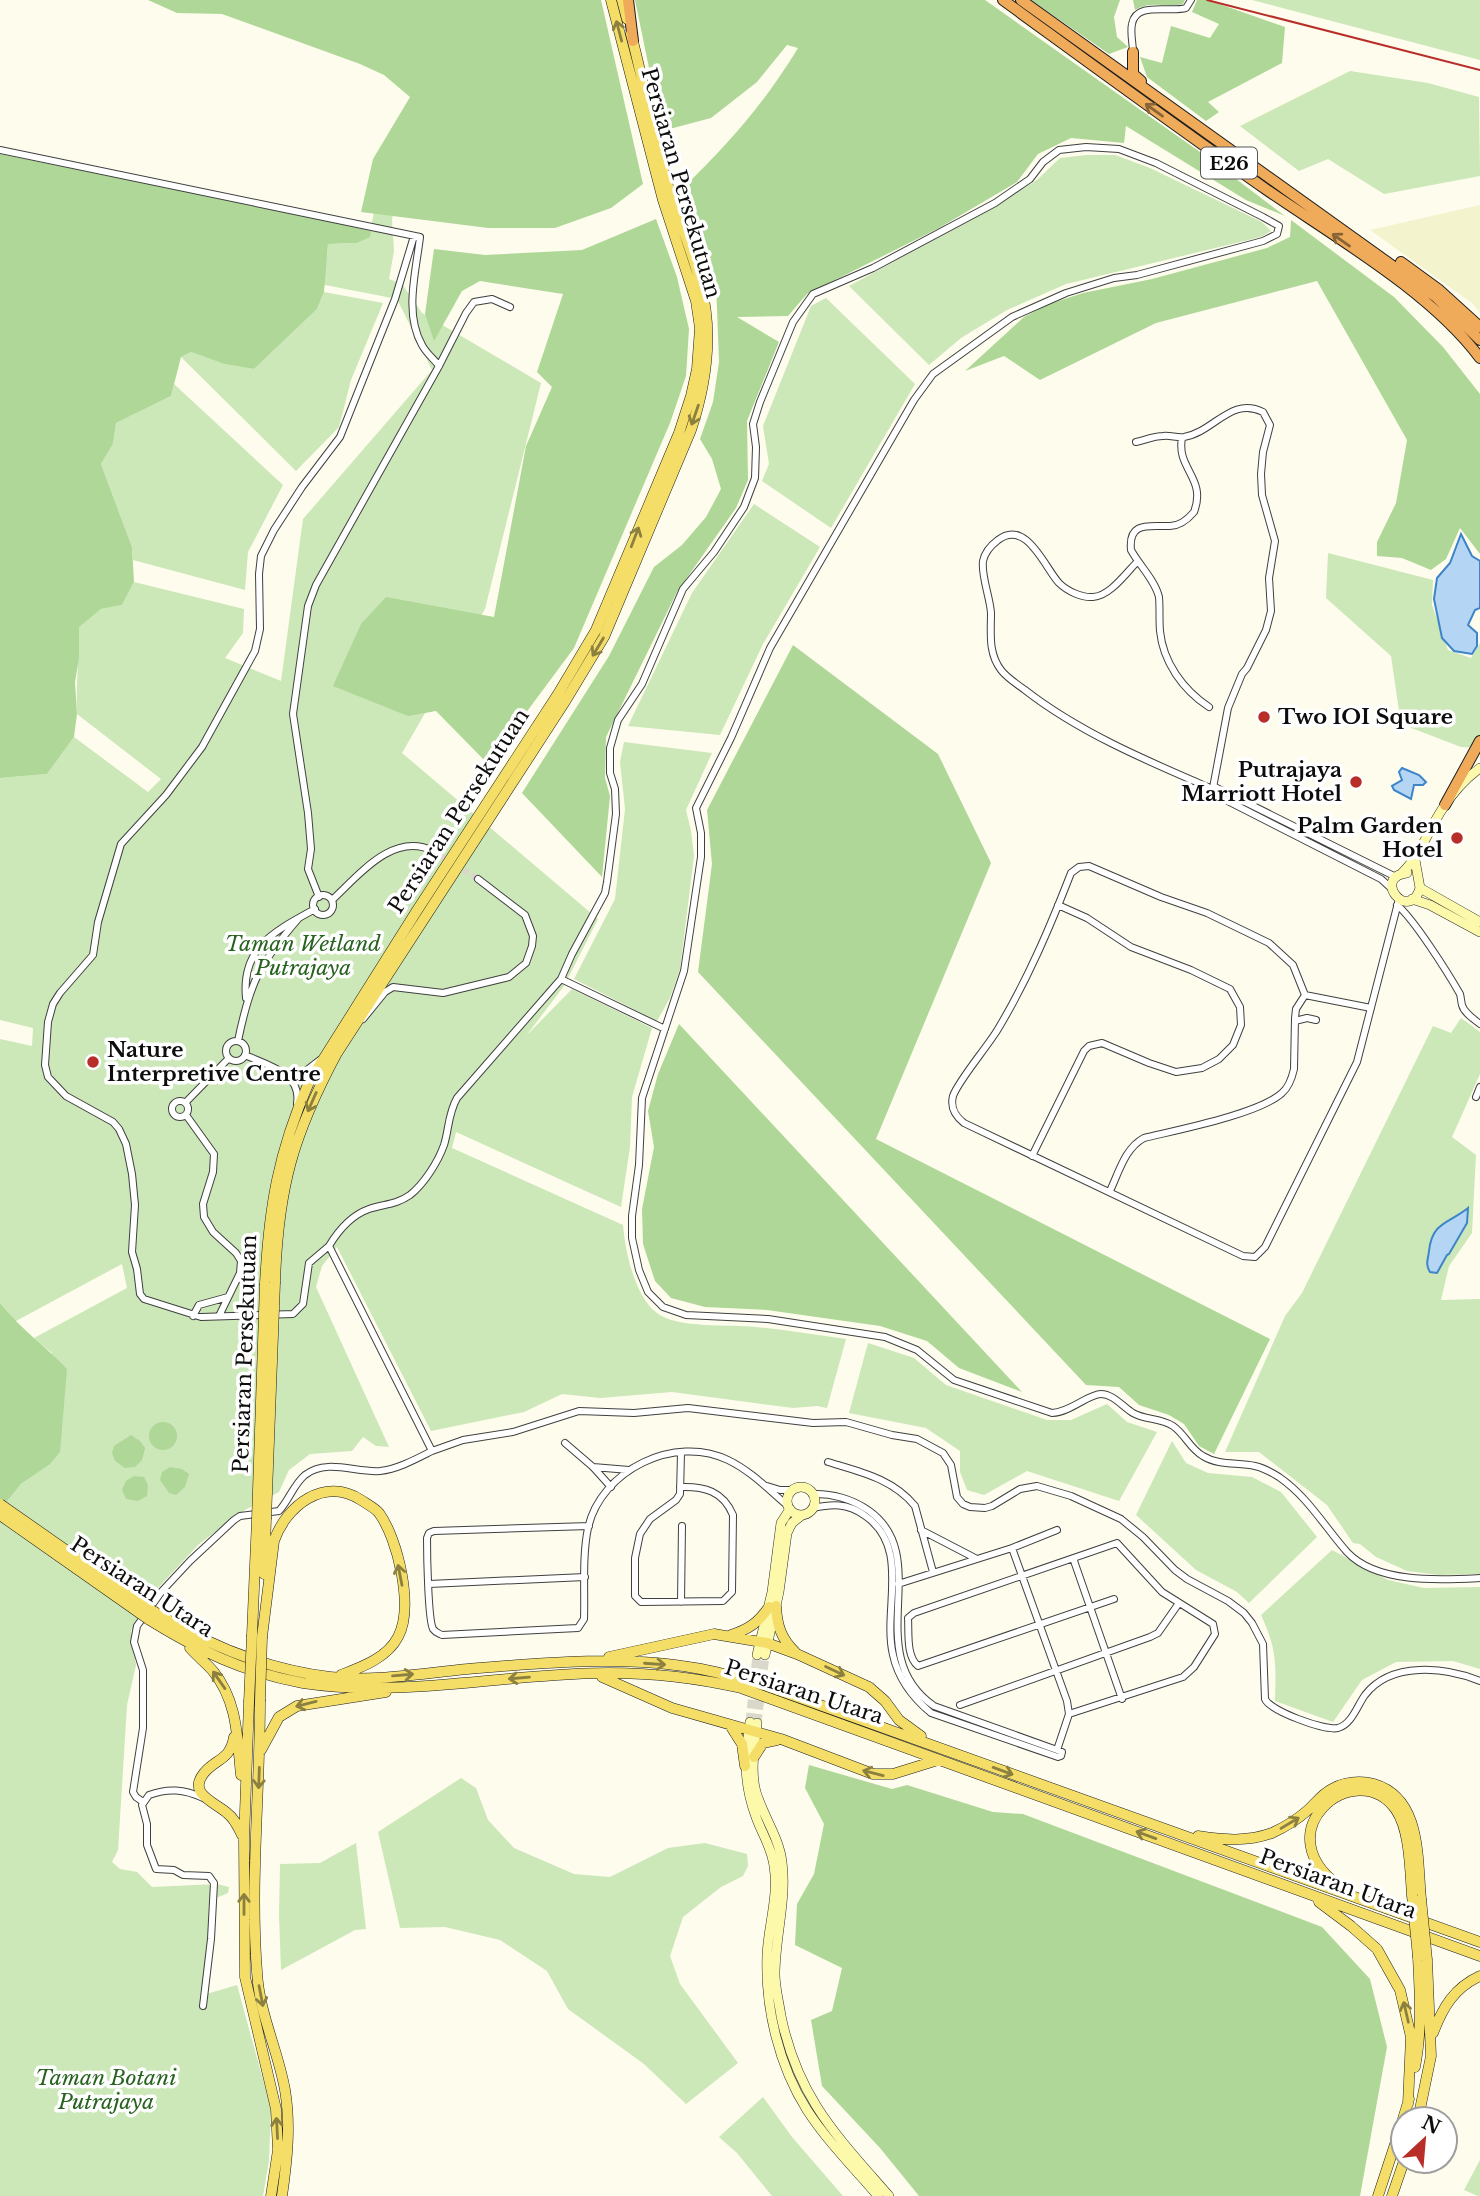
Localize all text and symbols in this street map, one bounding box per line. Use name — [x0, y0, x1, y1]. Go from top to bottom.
one-way arrow — [612, 20, 625, 42]
street label: Persiaran Persekutuan — [636, 65, 726, 301]
one-way arrow — [1145, 103, 1164, 118]
road number: E26 — [1201, 148, 1257, 178]
one-way arrow — [1332, 233, 1351, 247]
one-way arrow — [688, 404, 701, 426]
one-way arrow — [629, 527, 642, 548]
one-way arrow — [590, 637, 604, 657]
street label: Persiaran Persekutuan — [383, 704, 535, 918]
place label: Two IOI Square — [1278, 704, 1453, 730]
marker: Two IOI Square — [1256, 709, 1272, 725]
place label: Putrajaya Marriott Hotel — [1181, 757, 1343, 807]
marker: Putrajaya Marriott Hotel — [1348, 774, 1364, 790]
place label: Palm Garden Hotel — [1297, 813, 1444, 863]
marker: Palm Garden Hotel — [1449, 830, 1465, 846]
park label: Taman Wetland Putrajaya — [225, 931, 381, 981]
place label: Nature Interpretive Centre — [107, 1037, 321, 1087]
marker: Nature Interpretive Centre — [85, 1054, 101, 1070]
one-way arrow — [305, 1090, 318, 1112]
street label: Persiaran Persekutuan — [228, 1234, 262, 1474]
street label: Persiaran Utara — [66, 1531, 219, 1643]
one-way arrow — [393, 1564, 407, 1587]
street label: Persiaran Utara — [721, 1654, 887, 1730]
one-way arrow — [643, 1657, 666, 1670]
one-way arrow — [824, 1665, 845, 1678]
one-way arrow — [392, 1668, 414, 1681]
one-way arrow — [212, 1671, 226, 1690]
one-way arrow — [509, 1672, 531, 1685]
one-way arrow — [295, 1698, 317, 1711]
one-way arrow — [863, 1765, 885, 1778]
one-way arrow — [991, 1765, 1013, 1778]
one-way arrow — [252, 1766, 265, 1789]
one-way arrow — [1279, 1816, 1299, 1830]
one-way arrow — [1136, 1828, 1158, 1840]
street label: Persiaran Utara — [1256, 1844, 1420, 1925]
one-way arrow — [237, 1893, 251, 1916]
one-way arrow — [254, 1984, 268, 2007]
one-way arrow — [1398, 2001, 1412, 2024]
park label: Taman Botani Putrajaya — [36, 2065, 177, 2115]
north arrow — [1389, 2105, 1459, 2175]
text: N — [1418, 2111, 1444, 2139]
one-way arrow — [270, 2117, 283, 2140]

